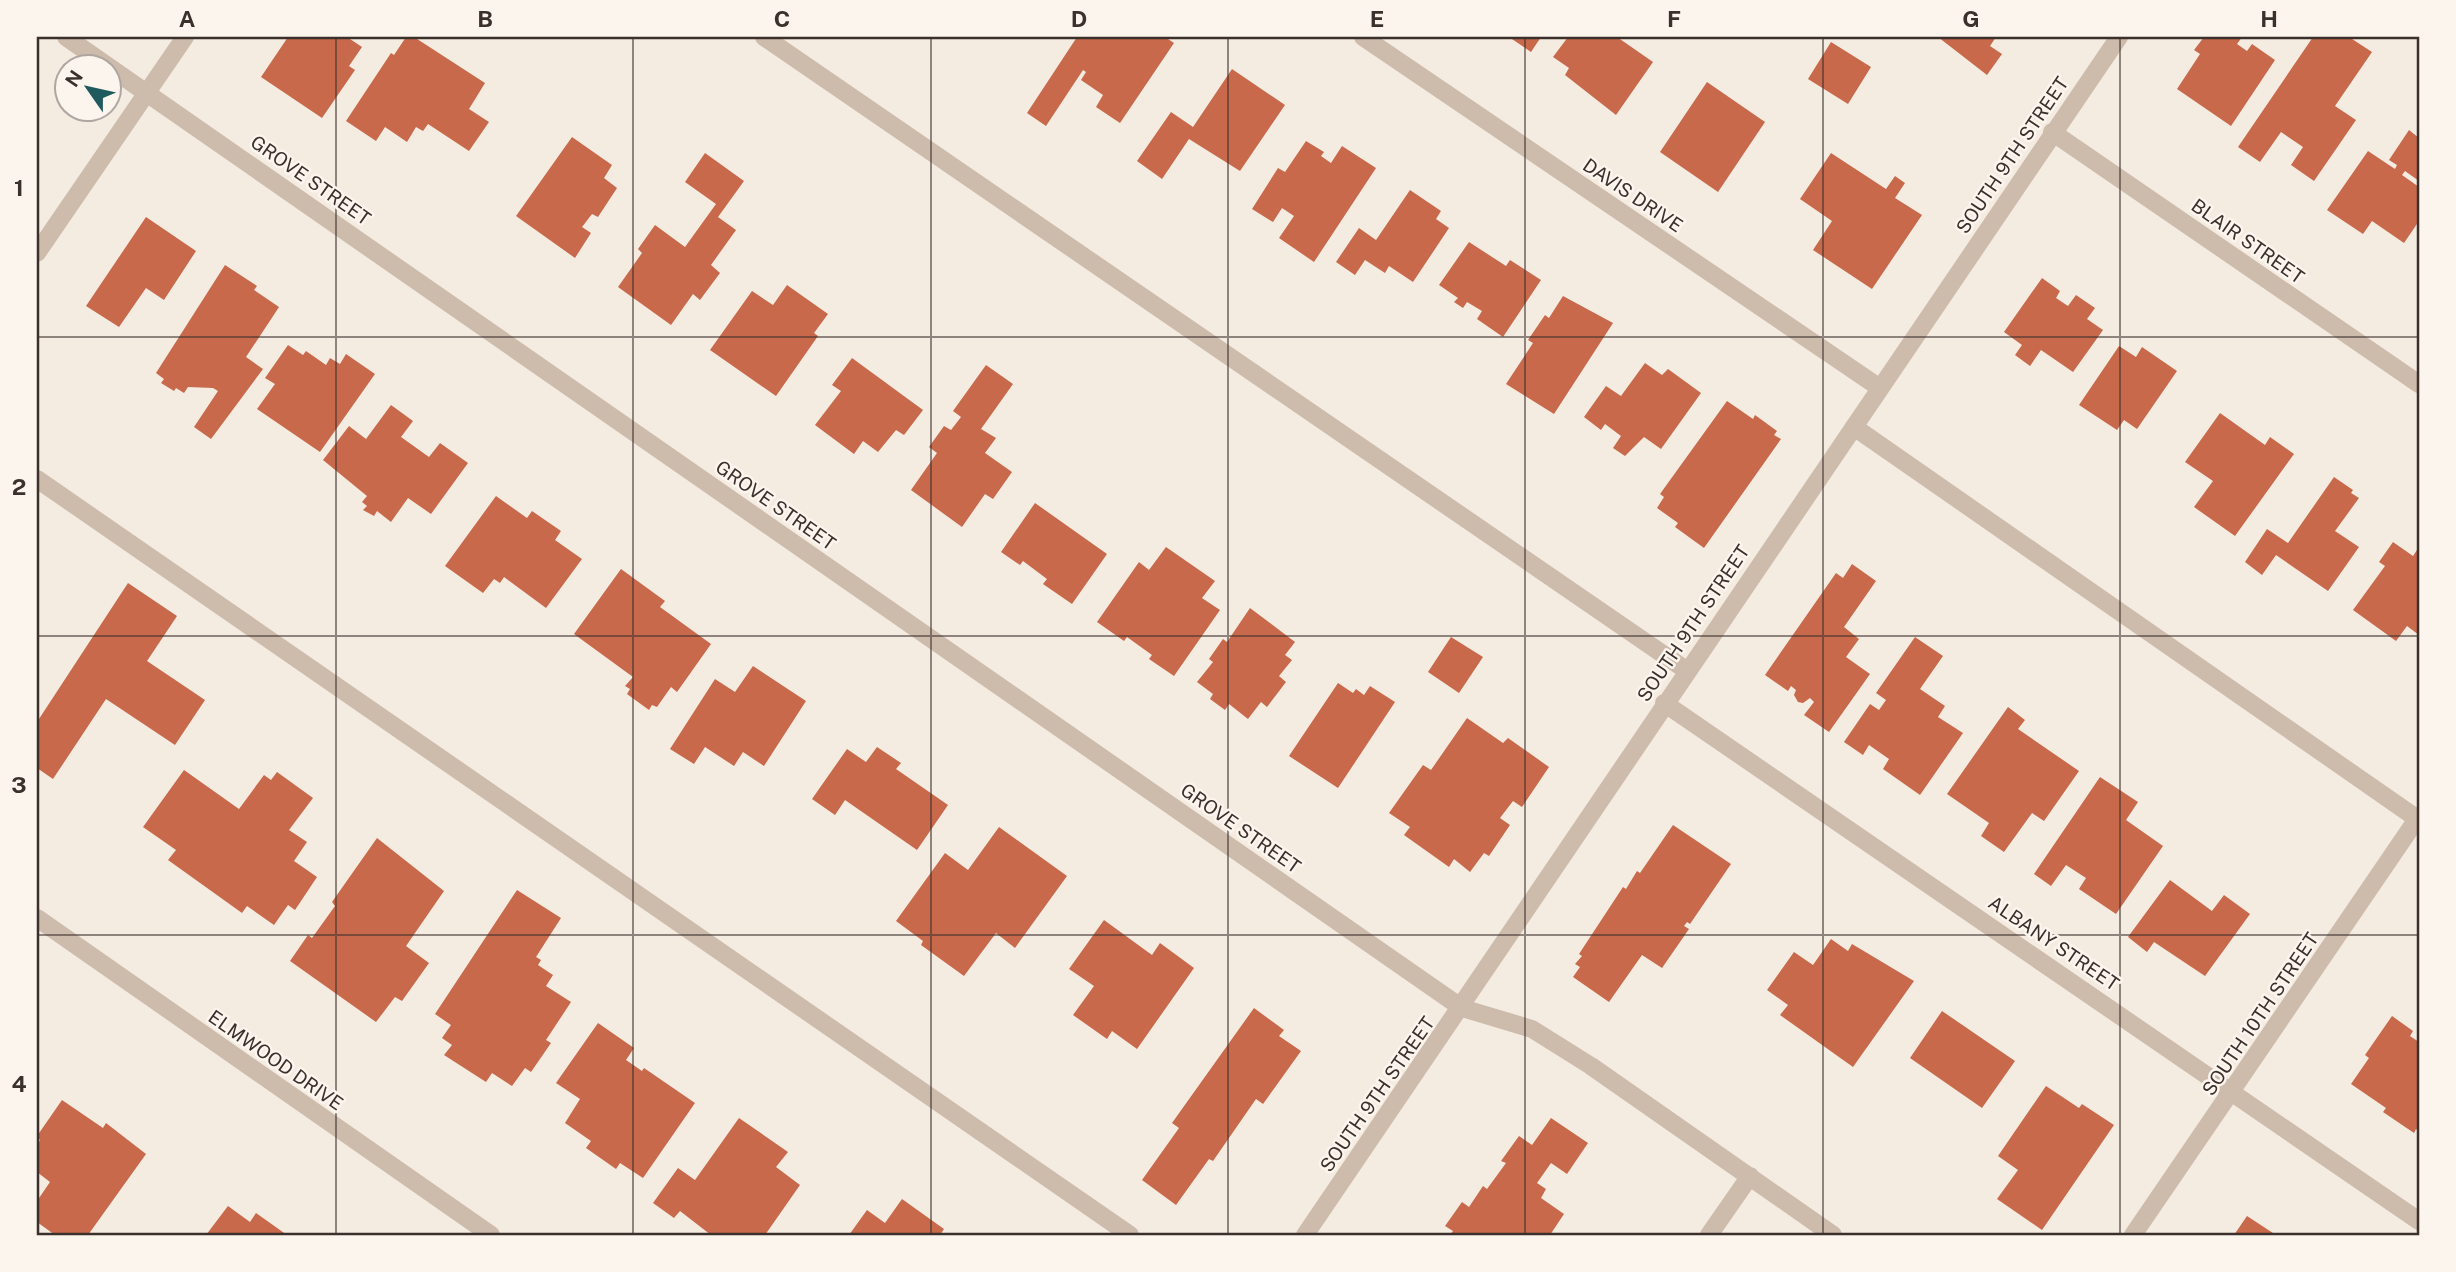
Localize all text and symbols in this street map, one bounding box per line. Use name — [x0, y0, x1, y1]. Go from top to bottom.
text: A — [179, 5, 196, 32]
text: B — [477, 5, 493, 32]
text: C — [774, 5, 790, 32]
text: D — [1071, 5, 1087, 32]
text: E — [1370, 5, 1384, 32]
text: F — [1667, 5, 1681, 32]
text: G — [1962, 5, 1980, 32]
text: H — [2260, 5, 2278, 32]
north arrow — [52, 52, 122, 122]
text: N — [61, 66, 87, 91]
street label: SOUTH 9TH STREET — [1951, 73, 2073, 237]
street label: GROVE STREET — [247, 130, 375, 230]
street label: DAVIS DRIVE — [1579, 154, 1687, 236]
text: 1 — [14, 174, 24, 201]
street label: BLAIR STREET — [2187, 194, 2309, 288]
street label: GROVE STREET — [712, 455, 840, 555]
text: 2 — [12, 473, 26, 500]
street label: SOUTH 9TH STREET — [1632, 541, 1754, 705]
text: 3 — [11, 771, 27, 798]
street label: GROVE STREET — [1177, 778, 1305, 878]
street label: ALBANY STREET — [1985, 891, 2123, 995]
street label: SOUTH 10TH STREET — [2197, 928, 2323, 1100]
street label: ELMWOOD DRIVE — [205, 1005, 347, 1115]
street label: SOUTH 9TH STREET — [1315, 1012, 1439, 1176]
text: 4 — [11, 1070, 27, 1097]

